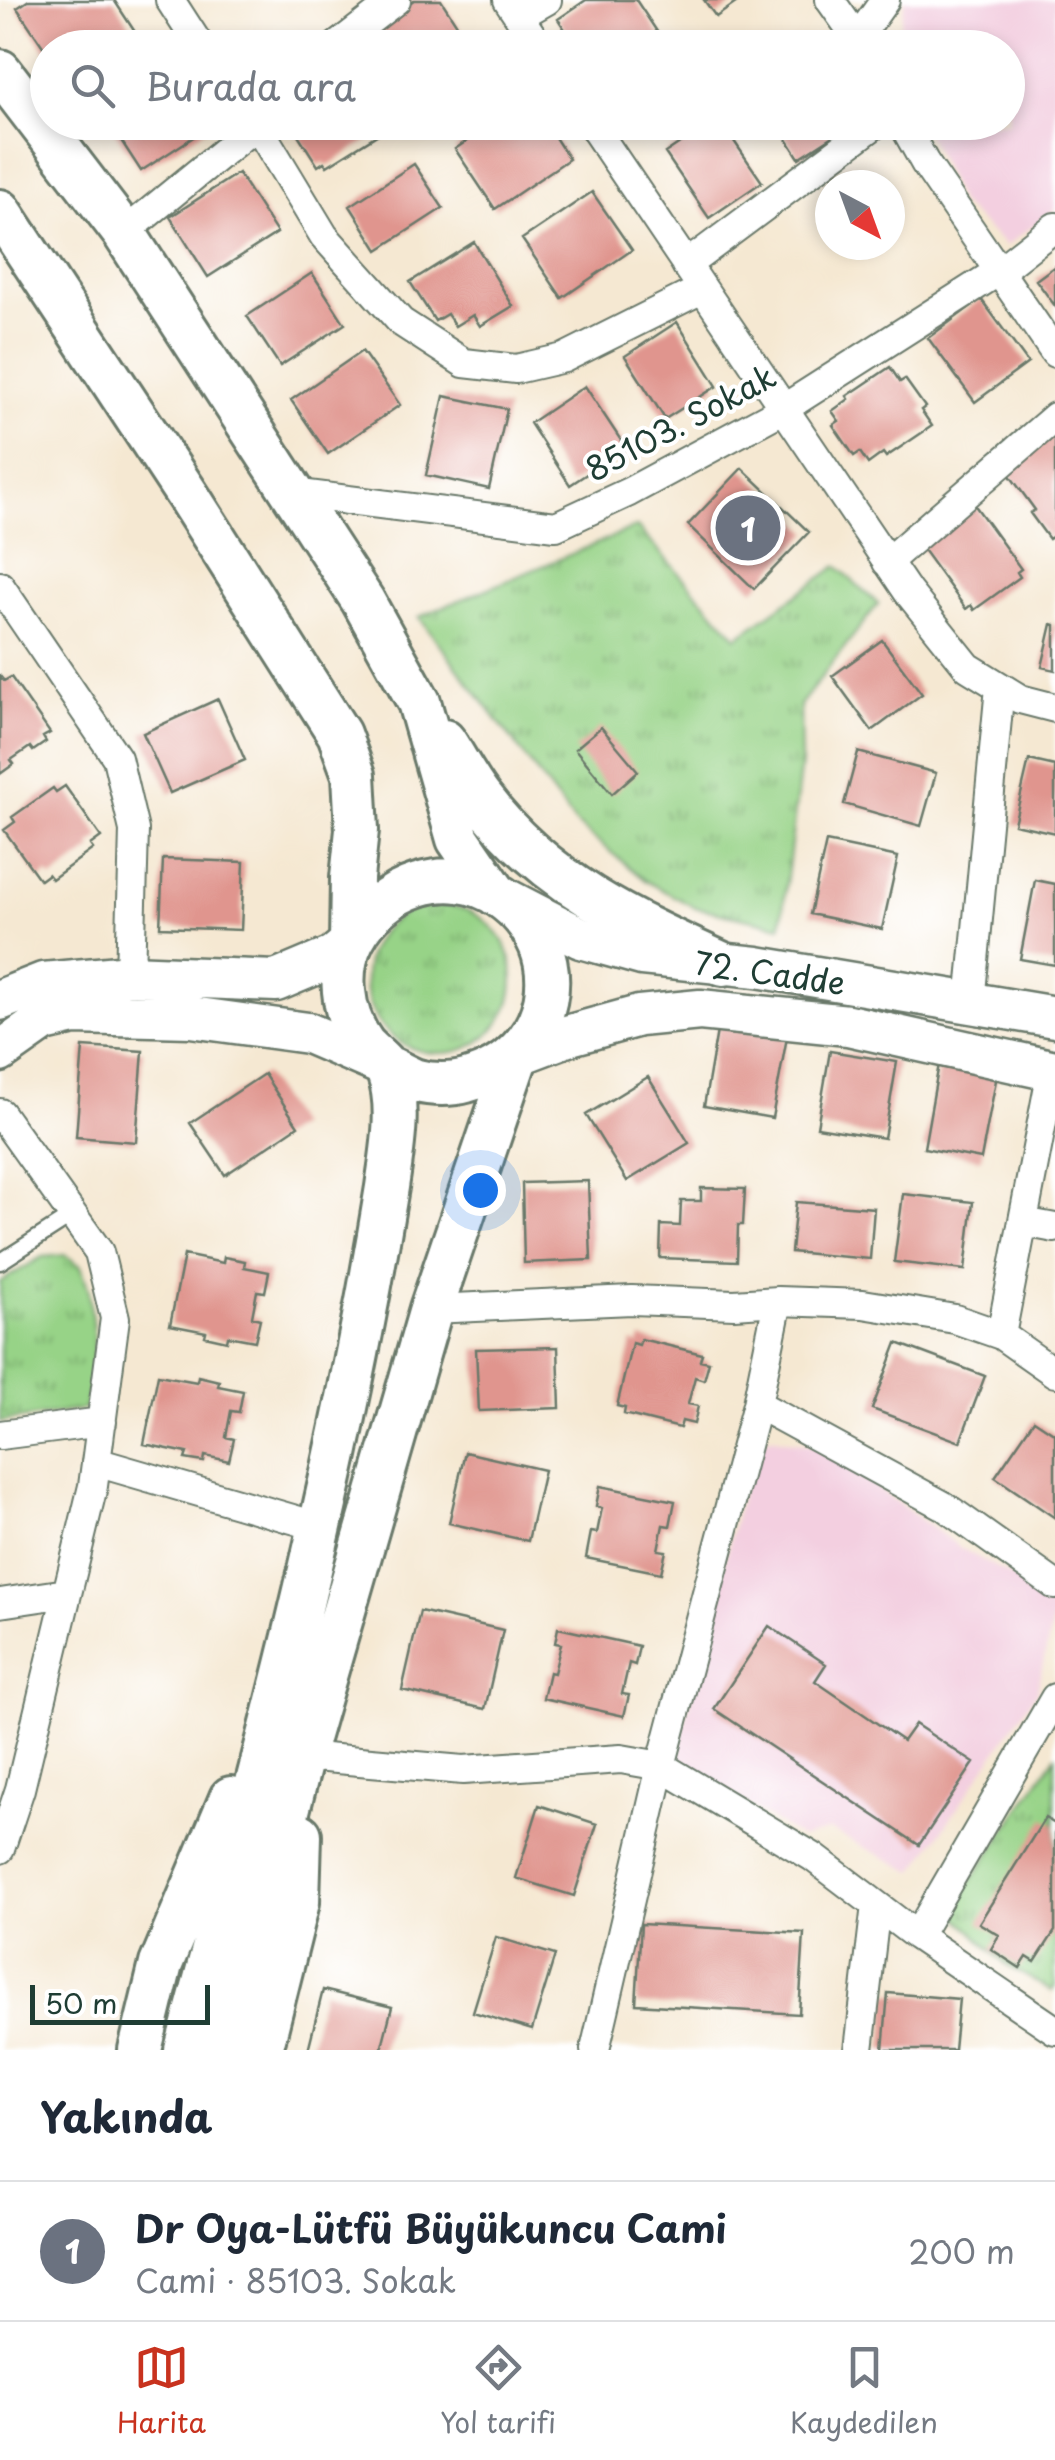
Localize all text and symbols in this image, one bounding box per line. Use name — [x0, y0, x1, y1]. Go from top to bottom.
search box — [30, 30, 1025, 140]
text: Burada ara — [145, 57, 356, 114]
icon: search — [65, 58, 120, 113]
north arrow — [815, 170, 905, 260]
street label: 85103. Sokak — [576, 352, 784, 492]
pin: 1 — [716, 490, 780, 566]
street label: 72. Cadde — [691, 938, 849, 1006]
your location — [455, 1165, 506, 1216]
scale bar — [30, 1980, 210, 2024]
text: 50 m — [45, 1981, 118, 2024]
text: Yakında — [40, 2084, 213, 2147]
text: Dr Oya-Lütfü Büyükuncu Cami — [135, 2199, 727, 2256]
text: 1 — [65, 2227, 80, 2275]
text: 200 m — [908, 2227, 1015, 2275]
text: Cami · 85103. Sokak — [135, 2256, 456, 2304]
tab: Harita — [117, 2340, 206, 2443]
tab: Yol tarifi — [440, 2340, 556, 2443]
tab: Kaydedilen — [790, 2340, 938, 2443]

